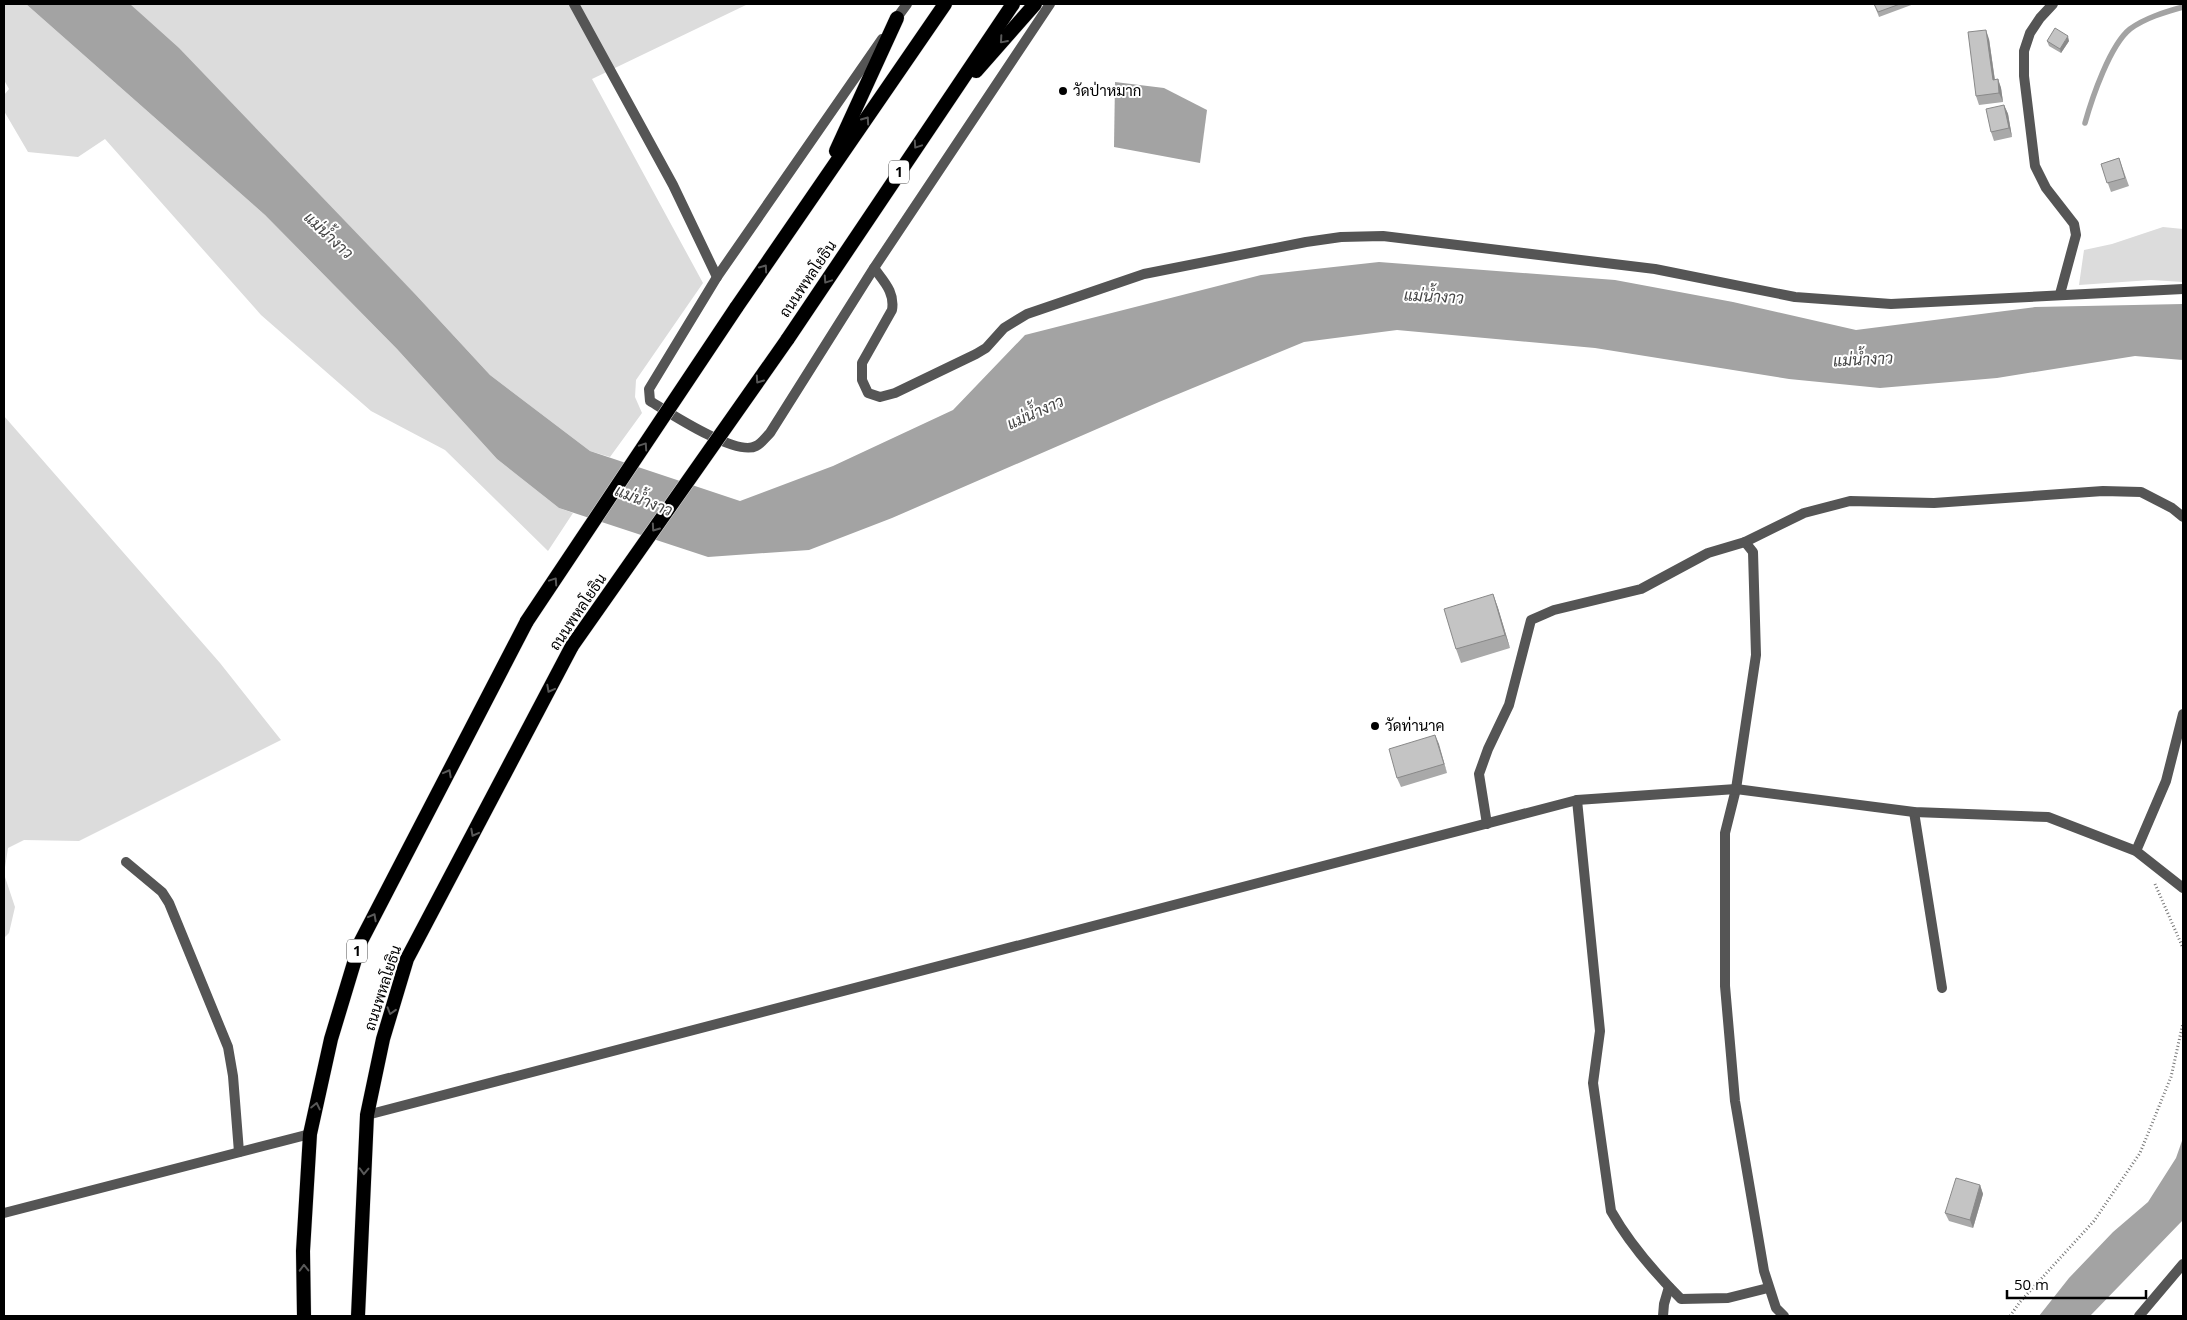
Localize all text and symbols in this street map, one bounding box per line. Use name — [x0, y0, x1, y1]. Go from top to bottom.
one-way arrow — [1000, 35, 1009, 44]
place label: วัดป่าหมาก — [1073, 80, 1141, 100]
marker: วัดป่าหมาก — [1057, 85, 1069, 97]
one-way arrow — [860, 116, 869, 126]
one-way arrow — [914, 140, 923, 149]
road number: 1 — [889, 160, 909, 183]
water label: แม่น้ำงาว — [299, 204, 361, 264]
street label: ถนนพหลโยธิน — [774, 236, 840, 321]
one-way arrow — [757, 264, 767, 273]
one-way arrow — [824, 275, 833, 284]
water label: แม่น้ำงาว — [1403, 280, 1465, 309]
water label: แม่น้ำงาว — [1832, 343, 1894, 372]
one-way arrow — [756, 374, 765, 384]
water label: แม่น้ำงาว — [1002, 387, 1067, 434]
one-way arrow — [638, 442, 648, 451]
water label: แม่น้ำงาว — [612, 476, 677, 521]
one-way arrow — [652, 522, 661, 531]
street label: ถนนพหลโยธิน — [544, 569, 610, 654]
one-way arrow — [548, 577, 557, 587]
one-way arrow — [546, 684, 556, 693]
place label: วัดท่านาค — [1385, 715, 1445, 735]
marker: วัดท่านาค — [1369, 720, 1381, 732]
one-way arrow — [442, 770, 452, 779]
one-way arrow — [470, 827, 480, 836]
one-way arrow — [367, 914, 377, 923]
road number: 1 — [347, 939, 367, 962]
street label: ถนนพหลโยธิน — [359, 942, 405, 1033]
one-way arrow — [387, 1007, 397, 1015]
one-way arrow — [311, 1101, 321, 1110]
one-way arrow — [359, 1168, 369, 1175]
one-way arrow — [299, 1263, 309, 1271]
scale bar — [2007, 1268, 2146, 1300]
text: 50 m — [2014, 1274, 2049, 1294]

